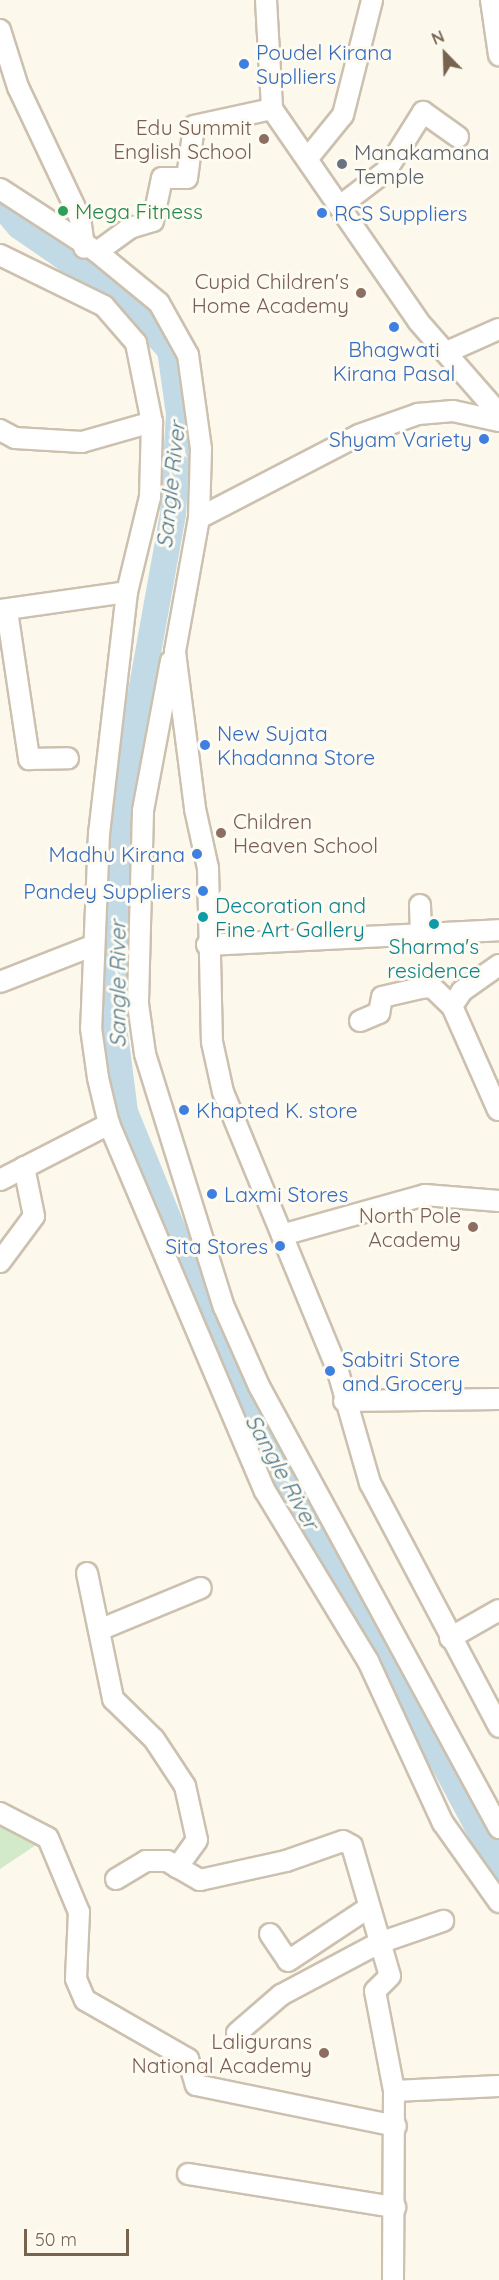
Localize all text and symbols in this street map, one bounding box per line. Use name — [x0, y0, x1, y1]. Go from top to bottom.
north arrow — [415, 24, 475, 84]
text: N — [429, 26, 447, 49]
place label: Poudel Kirana Suplliers — [256, 39, 392, 89]
marker: Poudel Kirana Suplliers — [237, 57, 251, 71]
place label: Edu Summit English School — [113, 114, 252, 164]
marker: Edu Summit English School — [257, 132, 271, 146]
place label: Manakamana Temple — [354, 139, 490, 189]
marker: Manakamana Temple — [335, 157, 349, 171]
place label: Mega Fitness — [75, 198, 203, 224]
place label: RCS Suppliers — [334, 200, 467, 226]
marker: Mega Fitness — [56, 204, 70, 218]
marker: RCS Suppliers — [315, 206, 329, 220]
place label: Cupid Children's Home Academy — [192, 268, 349, 318]
marker: Cupid Children's Home Academy — [354, 286, 368, 300]
marker: Bhagwati Kirana Pasal — [387, 320, 401, 334]
place label: Bhagwati Kirana Pasal — [333, 336, 455, 386]
water label: Sangle River — [151, 420, 191, 550]
place label: Shyam Variety — [329, 426, 472, 452]
marker: Shyam Variety — [477, 432, 491, 446]
place label: New Sujata Khadanna Store — [217, 720, 375, 770]
marker: New Sujata Khadanna Store — [198, 738, 212, 752]
place label: Children Heaven School — [233, 808, 378, 858]
marker: Children Heaven School — [214, 826, 228, 840]
place label: Madhu Kirana — [48, 841, 185, 867]
marker: Madhu Kirana — [190, 847, 204, 861]
place label: Pandey Suppliers — [23, 878, 191, 904]
marker: Pandey Suppliers — [196, 884, 210, 898]
place label: Decoration and Fine Art Gallery — [215, 892, 366, 942]
marker: Decoration and Fine Art Gallery — [196, 910, 210, 924]
marker: Sharma's residence — [427, 917, 441, 931]
water label: Sangle River — [105, 920, 131, 1048]
place label: Sharma's residence — [387, 933, 481, 983]
place label: Khapted K. store — [196, 1097, 358, 1123]
marker: Khapted K. store — [177, 1103, 191, 1117]
place label: Laxmi Stores — [224, 1181, 348, 1207]
marker: Laxmi Stores — [205, 1187, 219, 1201]
place label: North Pole Academy — [359, 1202, 461, 1252]
marker: North Pole Academy — [466, 1220, 480, 1234]
place label: Sita Stores — [165, 1233, 268, 1259]
marker: Sita Stores — [273, 1239, 287, 1253]
place label: Sabitri Store and Grocery — [342, 1346, 463, 1396]
marker: Sabitri Store and Grocery — [323, 1364, 337, 1378]
water label: Sangle River — [240, 1410, 324, 1534]
place label: Laligurans National Academy — [132, 2028, 312, 2078]
marker: Laligurans National Academy — [317, 2046, 331, 2060]
scale bar — [27, 2217, 132, 2255]
text: 50 m — [35, 2228, 77, 2251]

